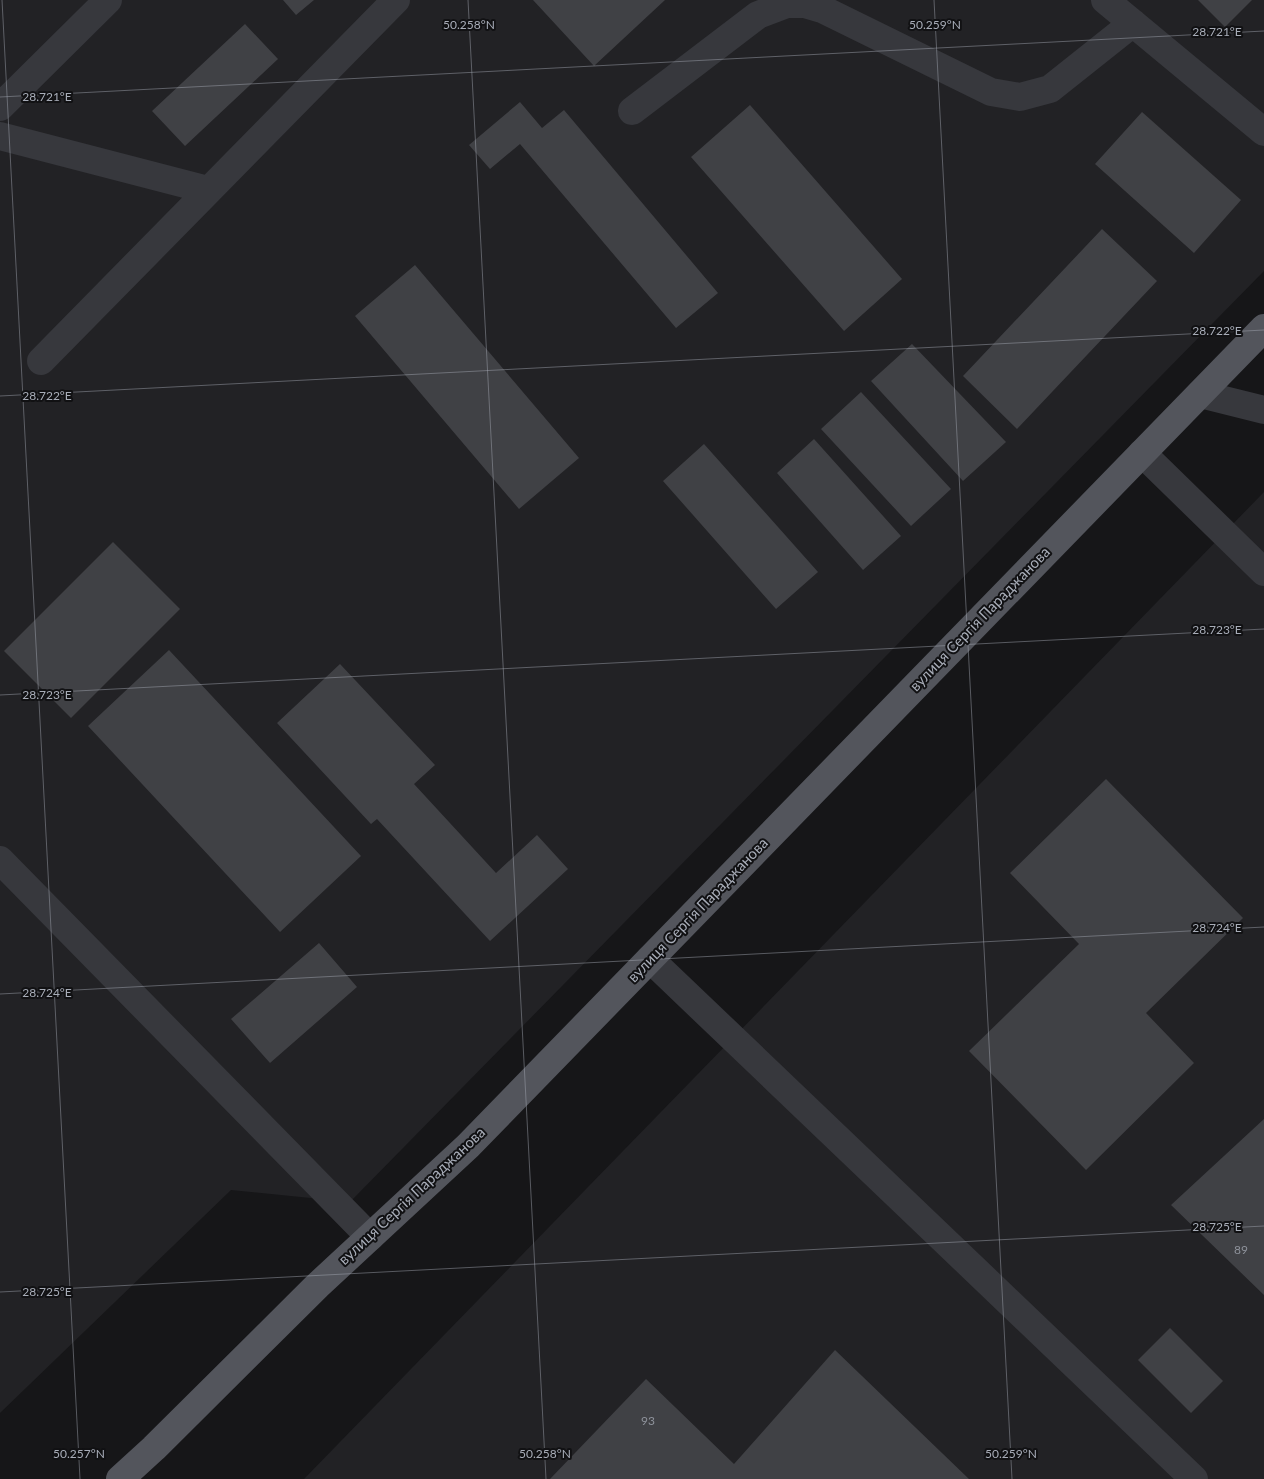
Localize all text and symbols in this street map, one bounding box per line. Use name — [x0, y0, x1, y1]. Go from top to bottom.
text: 50.258°N — [443, 17, 495, 32]
text: 50.259°N — [909, 17, 961, 32]
text: 28.721°E — [1192, 24, 1242, 39]
text: 28.721°E — [22, 89, 72, 104]
text: 28.722°E — [1192, 323, 1242, 338]
text: 28.722°E — [22, 388, 72, 403]
street label: вулиця Сергія Параджанова — [906, 542, 1053, 694]
text: 28.723°E — [1192, 622, 1242, 637]
text: 28.723°E — [22, 687, 72, 702]
street label: вулиця Сергія Параджанова — [624, 833, 771, 985]
text: 28.724°E — [1192, 920, 1242, 935]
text: 28.724°E — [22, 985, 72, 1000]
street label: вулиця Сергія Параджанова — [334, 1123, 488, 1268]
text: 28.725°E — [1192, 1219, 1242, 1234]
house number: 89 — [1234, 1242, 1248, 1257]
text: 28.725°E — [22, 1284, 72, 1299]
house number: 93 — [641, 1413, 655, 1428]
text: 50.257°N — [53, 1446, 105, 1461]
text: 50.258°N — [519, 1446, 571, 1461]
text: 50.259°N — [985, 1446, 1037, 1461]

